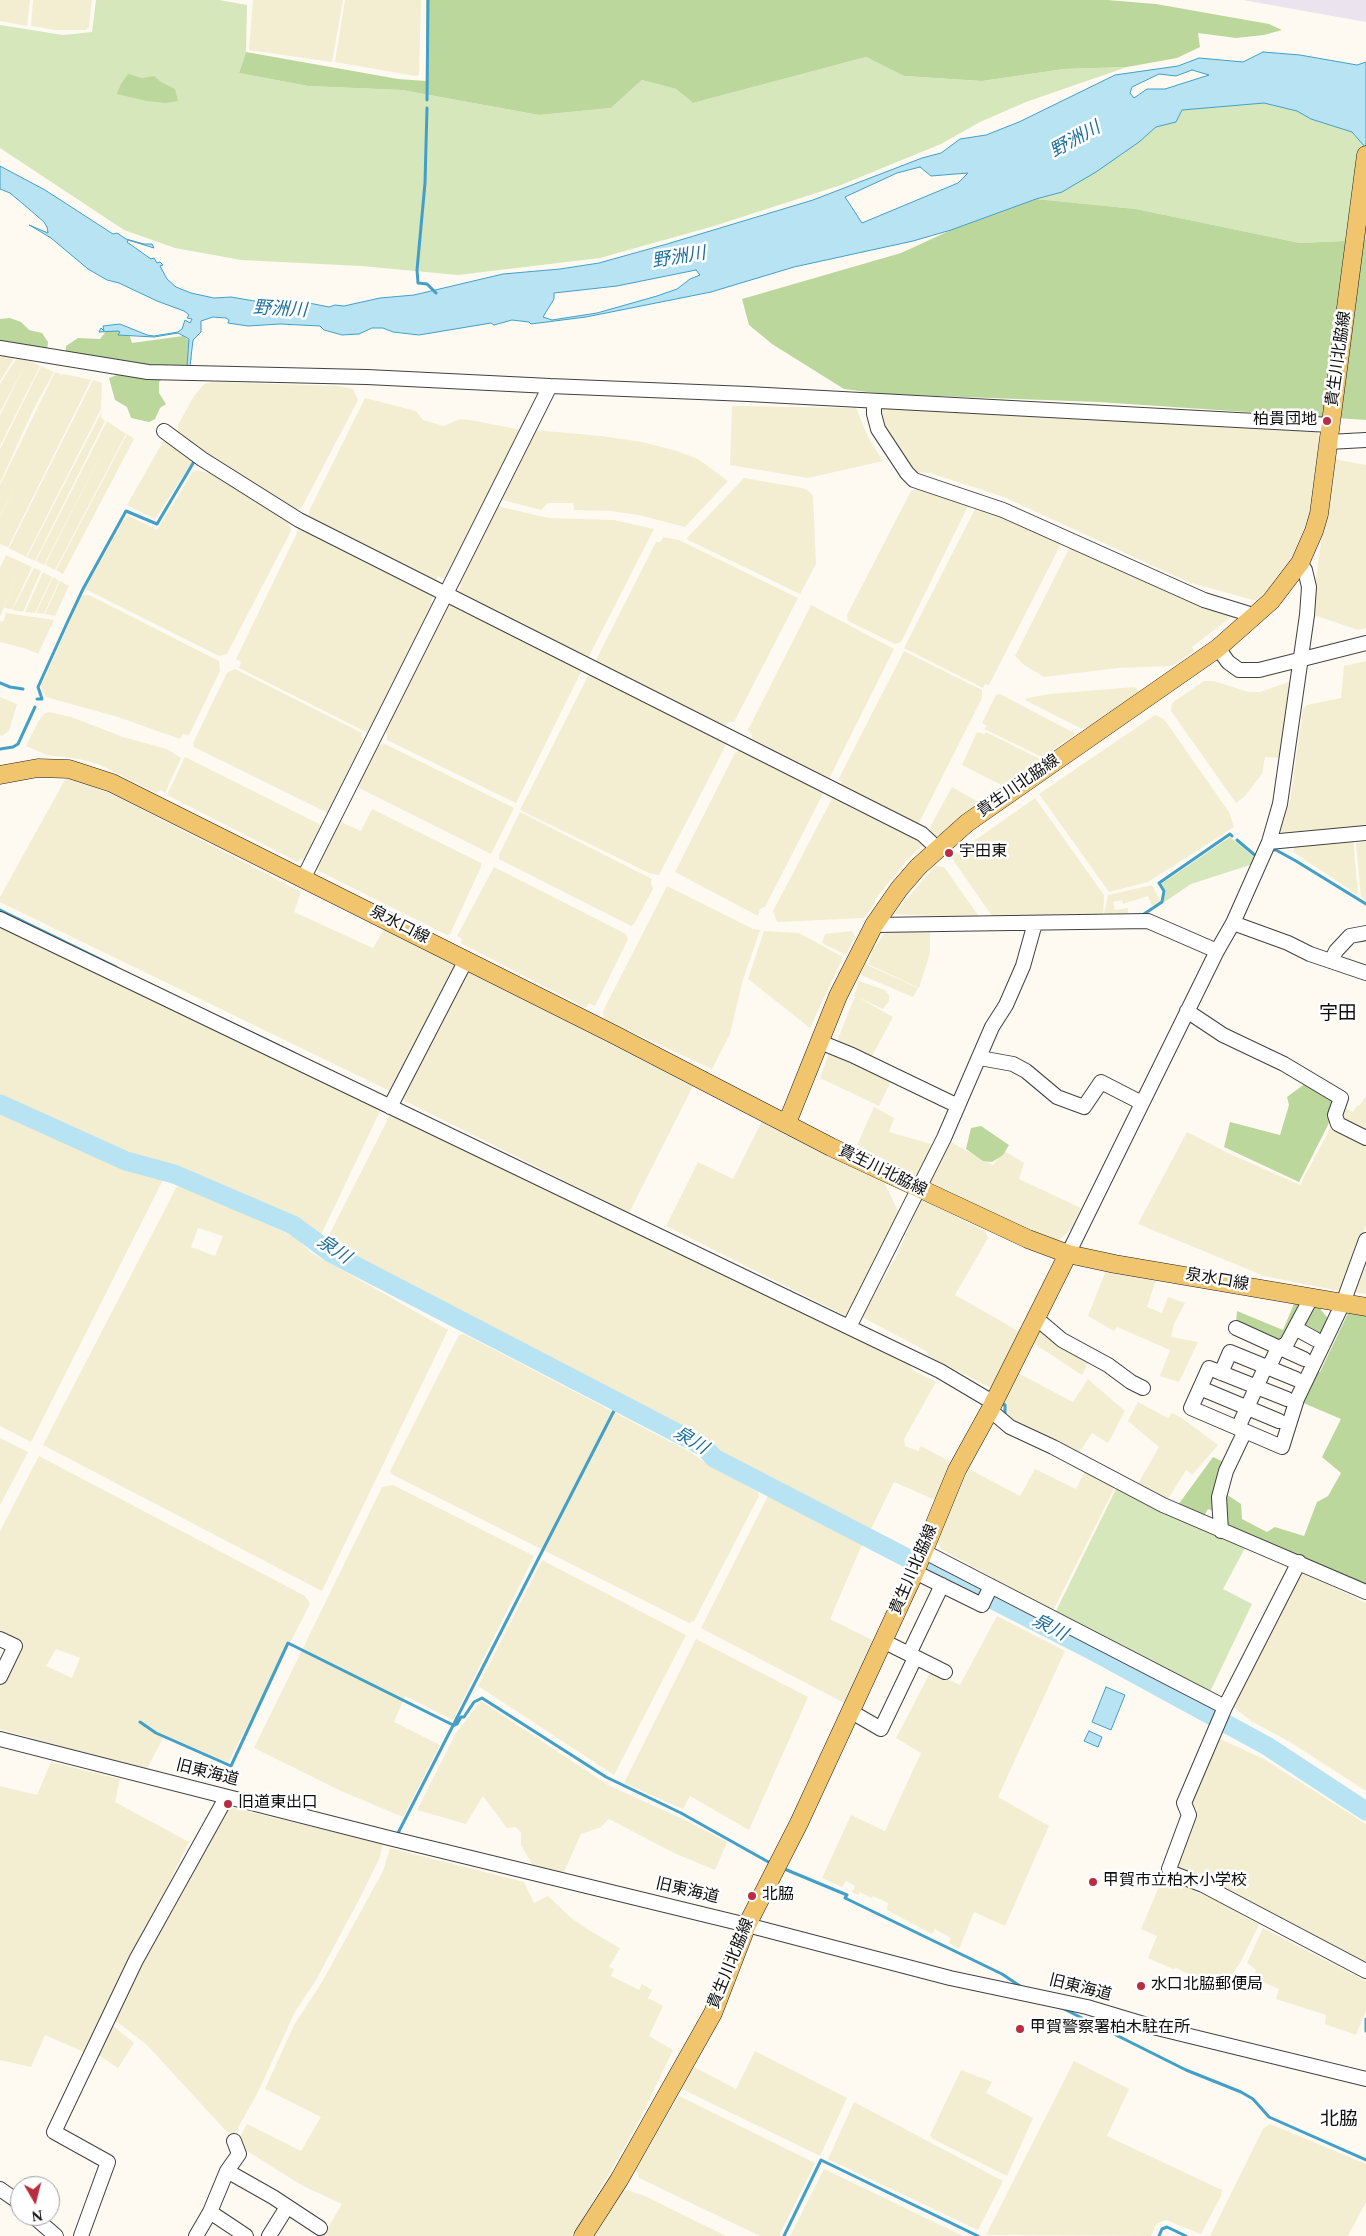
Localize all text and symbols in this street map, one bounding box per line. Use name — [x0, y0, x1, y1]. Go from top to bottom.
water label: 野洲川 — [1047, 118, 1105, 164]
water label: 野洲川 — [651, 244, 707, 274]
water label: 野洲川 — [252, 299, 308, 323]
street label: 貴生川北脇線 — [1324, 310, 1356, 408]
place label: 柏貴団地 — [1253, 411, 1317, 431]
marker: 柏貴団地 — [1321, 415, 1333, 427]
street label: 貴生川北脇線 — [974, 752, 1064, 822]
place label: 宇田東 — [959, 843, 1007, 863]
marker: 宇田東 — [943, 847, 955, 859]
street label: 泉水口線 — [366, 903, 432, 949]
district label: 宇田 — [1319, 1004, 1357, 1026]
street label: 貴生川北脇線 — [835, 1142, 929, 1202]
water label: 泉川 — [312, 1232, 354, 1270]
street label: 泉水口線 — [1184, 1266, 1250, 1296]
water label: 泉川 — [669, 1423, 711, 1461]
street label: 貴生川北脇線 — [887, 1522, 943, 1618]
water label: 泉川 — [1028, 1611, 1070, 1647]
street label: 旧東海道 — [174, 1757, 240, 1791]
place label: 旧道東出口 — [238, 1794, 318, 1814]
marker: 旧道東出口 — [222, 1798, 234, 1810]
place label: 甲賀市立柏木小学校 — [1103, 1872, 1247, 1892]
street label: 旧東海道 — [654, 1875, 720, 1909]
marker: 甲賀市立柏木小学校 — [1087, 1876, 1099, 1888]
place label: 北脇 — [762, 1886, 794, 1906]
marker: 北脇 — [746, 1890, 758, 1902]
street label: 貴生川北脇線 — [705, 1916, 759, 2012]
street label: 旧東海道 — [1047, 1972, 1113, 2006]
place label: 水口北脇郵便局 — [1151, 1976, 1263, 1996]
marker: 水口北脇郵便局 — [1135, 1980, 1147, 1992]
place label: 甲賀警察署柏木駐在所 — [1030, 2019, 1190, 2039]
marker: 甲賀警察署柏木駐在所 — [1014, 2023, 1026, 2035]
district label: 北脇 — [1320, 2110, 1358, 2132]
north arrow — [10, 2176, 60, 2226]
text: N — [30, 2204, 44, 2227]

